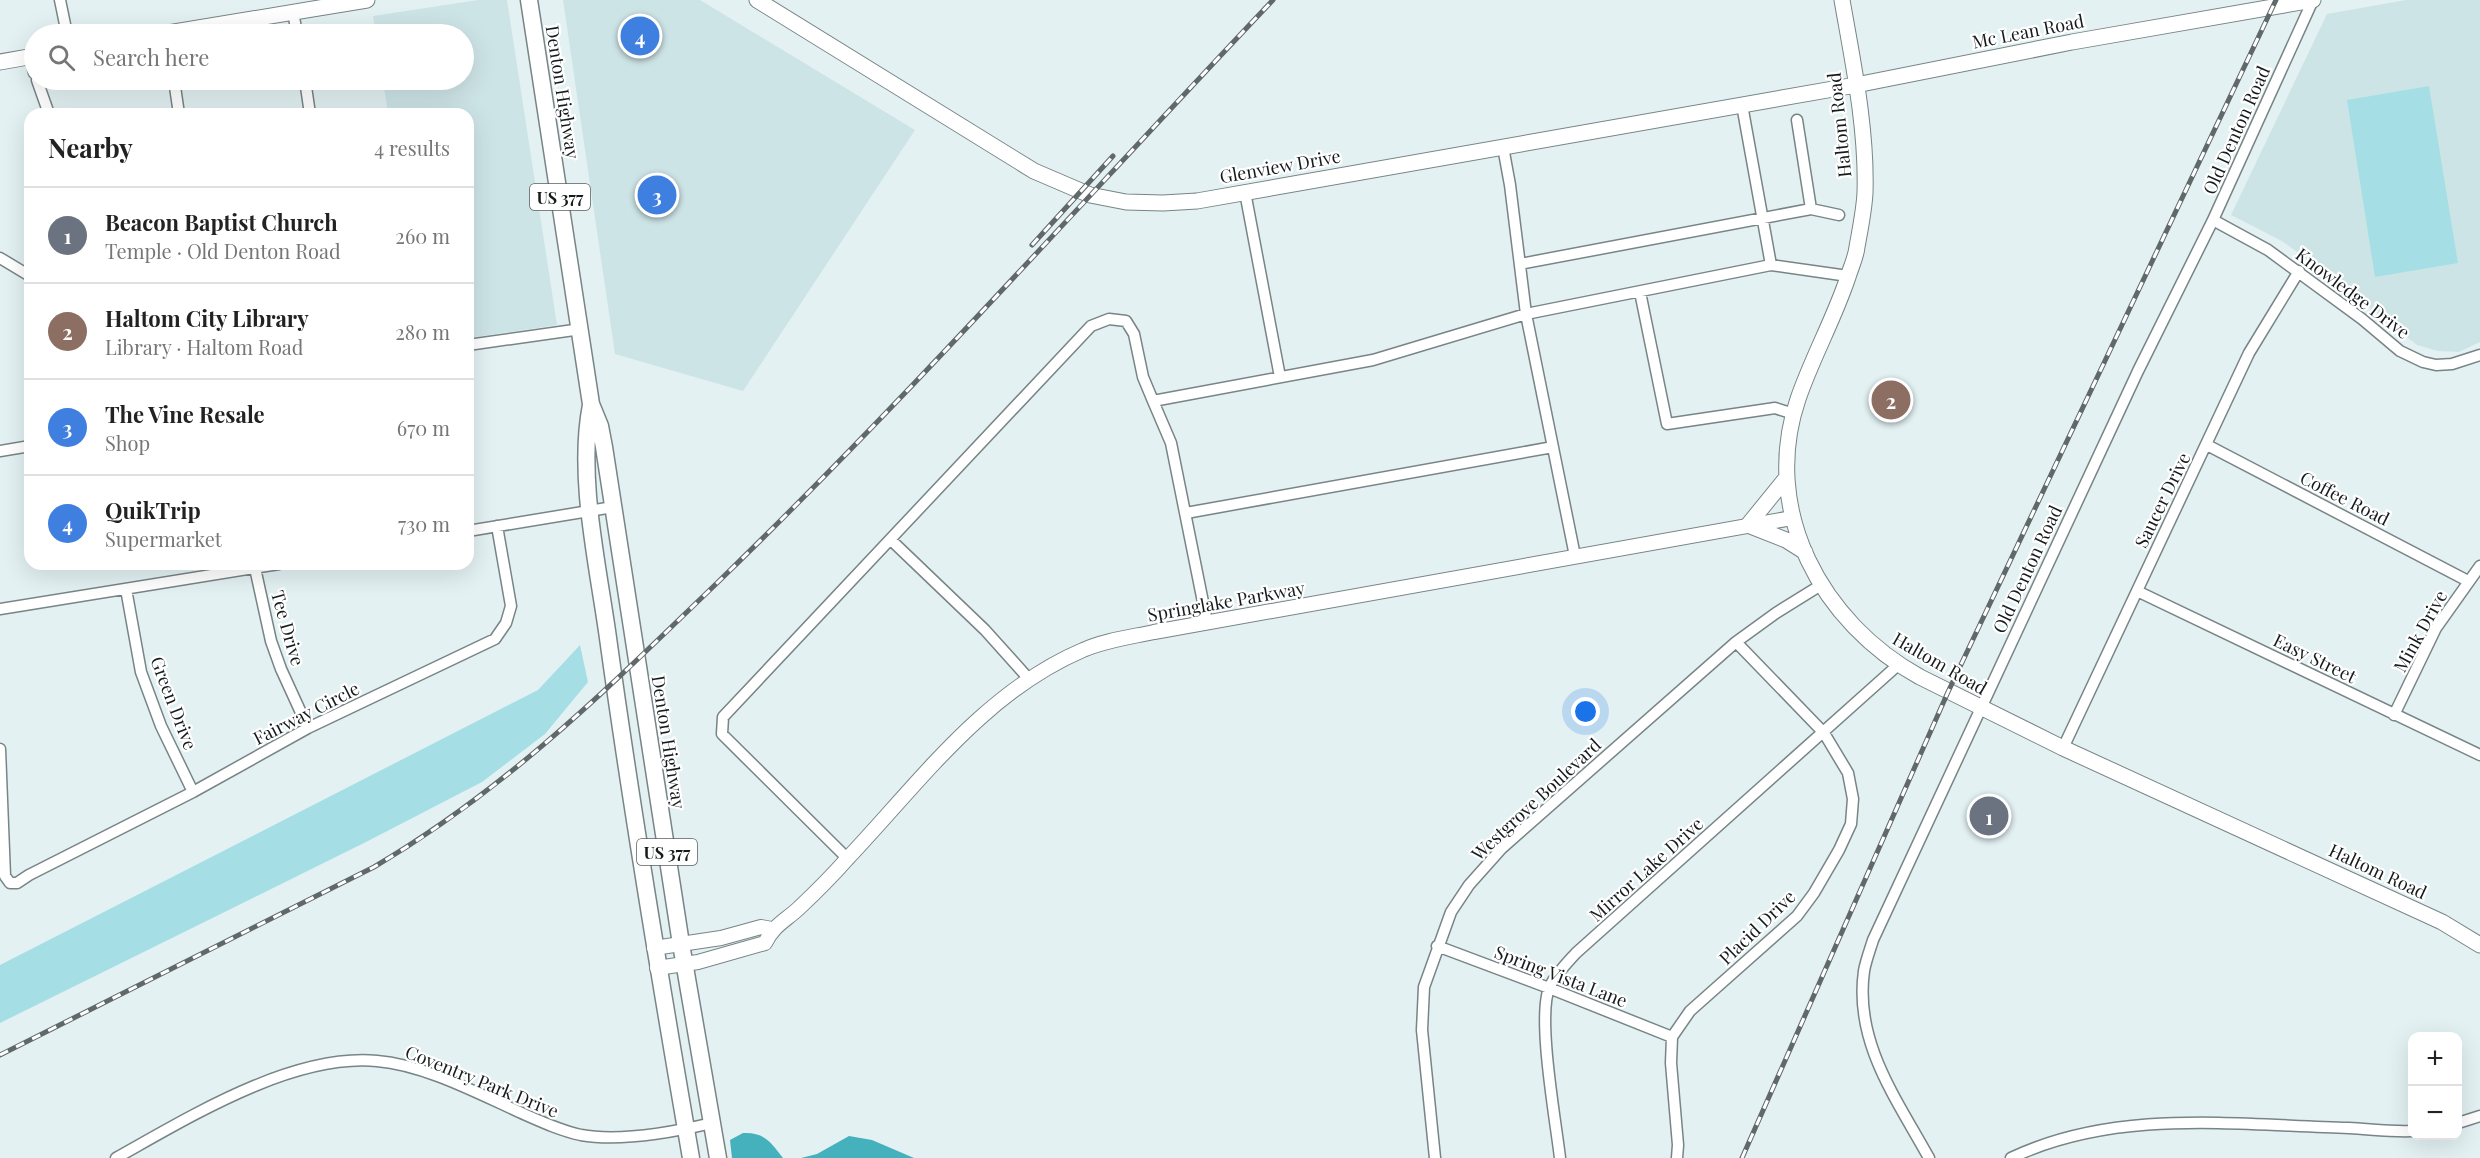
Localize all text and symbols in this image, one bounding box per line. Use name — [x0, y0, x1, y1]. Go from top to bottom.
street label: Mc Lean Road — [1970, 8, 2086, 54]
pin: 4 — [620, 14, 660, 58]
search box — [24, 24, 474, 90]
street label: Denton Highway — [541, 24, 585, 160]
icon: search — [45, 41, 78, 74]
text: Search here — [93, 42, 209, 72]
street label: Old Denton Road — [2197, 61, 2275, 198]
street label: Haltom Road — [1822, 71, 1856, 179]
text: Nearby — [48, 130, 133, 165]
text: 4 results — [374, 134, 450, 161]
street label: Glenview Drive — [1218, 144, 1342, 188]
pin: 3 — [638, 172, 676, 218]
road number: US 377 — [530, 184, 590, 210]
text: Beacon Baptist Church — [105, 207, 338, 237]
text: 1 — [64, 222, 71, 249]
text: 260 m — [395, 222, 450, 249]
text: Temple · Old Denton Road — [105, 237, 341, 264]
street label: Knowledge Drive — [2291, 242, 2415, 344]
text: Haltom City Library — [105, 303, 309, 333]
text: 2 — [62, 318, 73, 345]
text: 280 m — [395, 318, 450, 345]
text: Library · Haltom Road — [105, 333, 303, 360]
pin: 2 — [1872, 378, 1910, 422]
text: The Vine Resale — [105, 399, 265, 429]
text: 3 — [63, 414, 72, 441]
text: 670 m — [397, 414, 450, 441]
text: Shop — [105, 429, 150, 456]
street label: Saucer Drive — [2129, 448, 2195, 552]
street label: Coffee Road — [2296, 465, 2394, 531]
text: QuikTrip — [105, 495, 201, 525]
street label: Old Denton Road — [1987, 501, 2067, 637]
text: 4 — [62, 510, 73, 537]
text: 730 m — [398, 510, 450, 537]
text: Supermarket — [105, 525, 222, 552]
street label: Springlake Parkway — [1146, 575, 1306, 627]
street label: Mink Drive — [2388, 586, 2452, 676]
street label: Tee Drive — [266, 588, 310, 668]
street label: Haltom Road — [1888, 626, 1992, 700]
street label: Easy Street — [2270, 628, 2361, 689]
street label: Green Drive — [145, 653, 203, 753]
street label: Denton Highway — [647, 674, 691, 810]
street label: Fairway Circle — [249, 676, 363, 750]
your location — [1571, 697, 1600, 726]
street label: Westgrove Boulevard — [1465, 732, 1606, 866]
pin: 1 — [1970, 794, 2008, 838]
street label: Mirror Lake Drive — [1584, 812, 1708, 926]
street label: Haltom Road — [2325, 838, 2431, 904]
road number: US 377 — [637, 839, 697, 865]
street label: Placid Drive — [1714, 885, 1800, 969]
street label: Spring Vista Lane — [1491, 940, 1631, 1012]
map controls — [2408, 1032, 2462, 1140]
button: + — [2408, 1032, 2462, 1086]
street label: Coventry Park Drive — [402, 1039, 562, 1123]
button: − — [2408, 1086, 2462, 1140]

